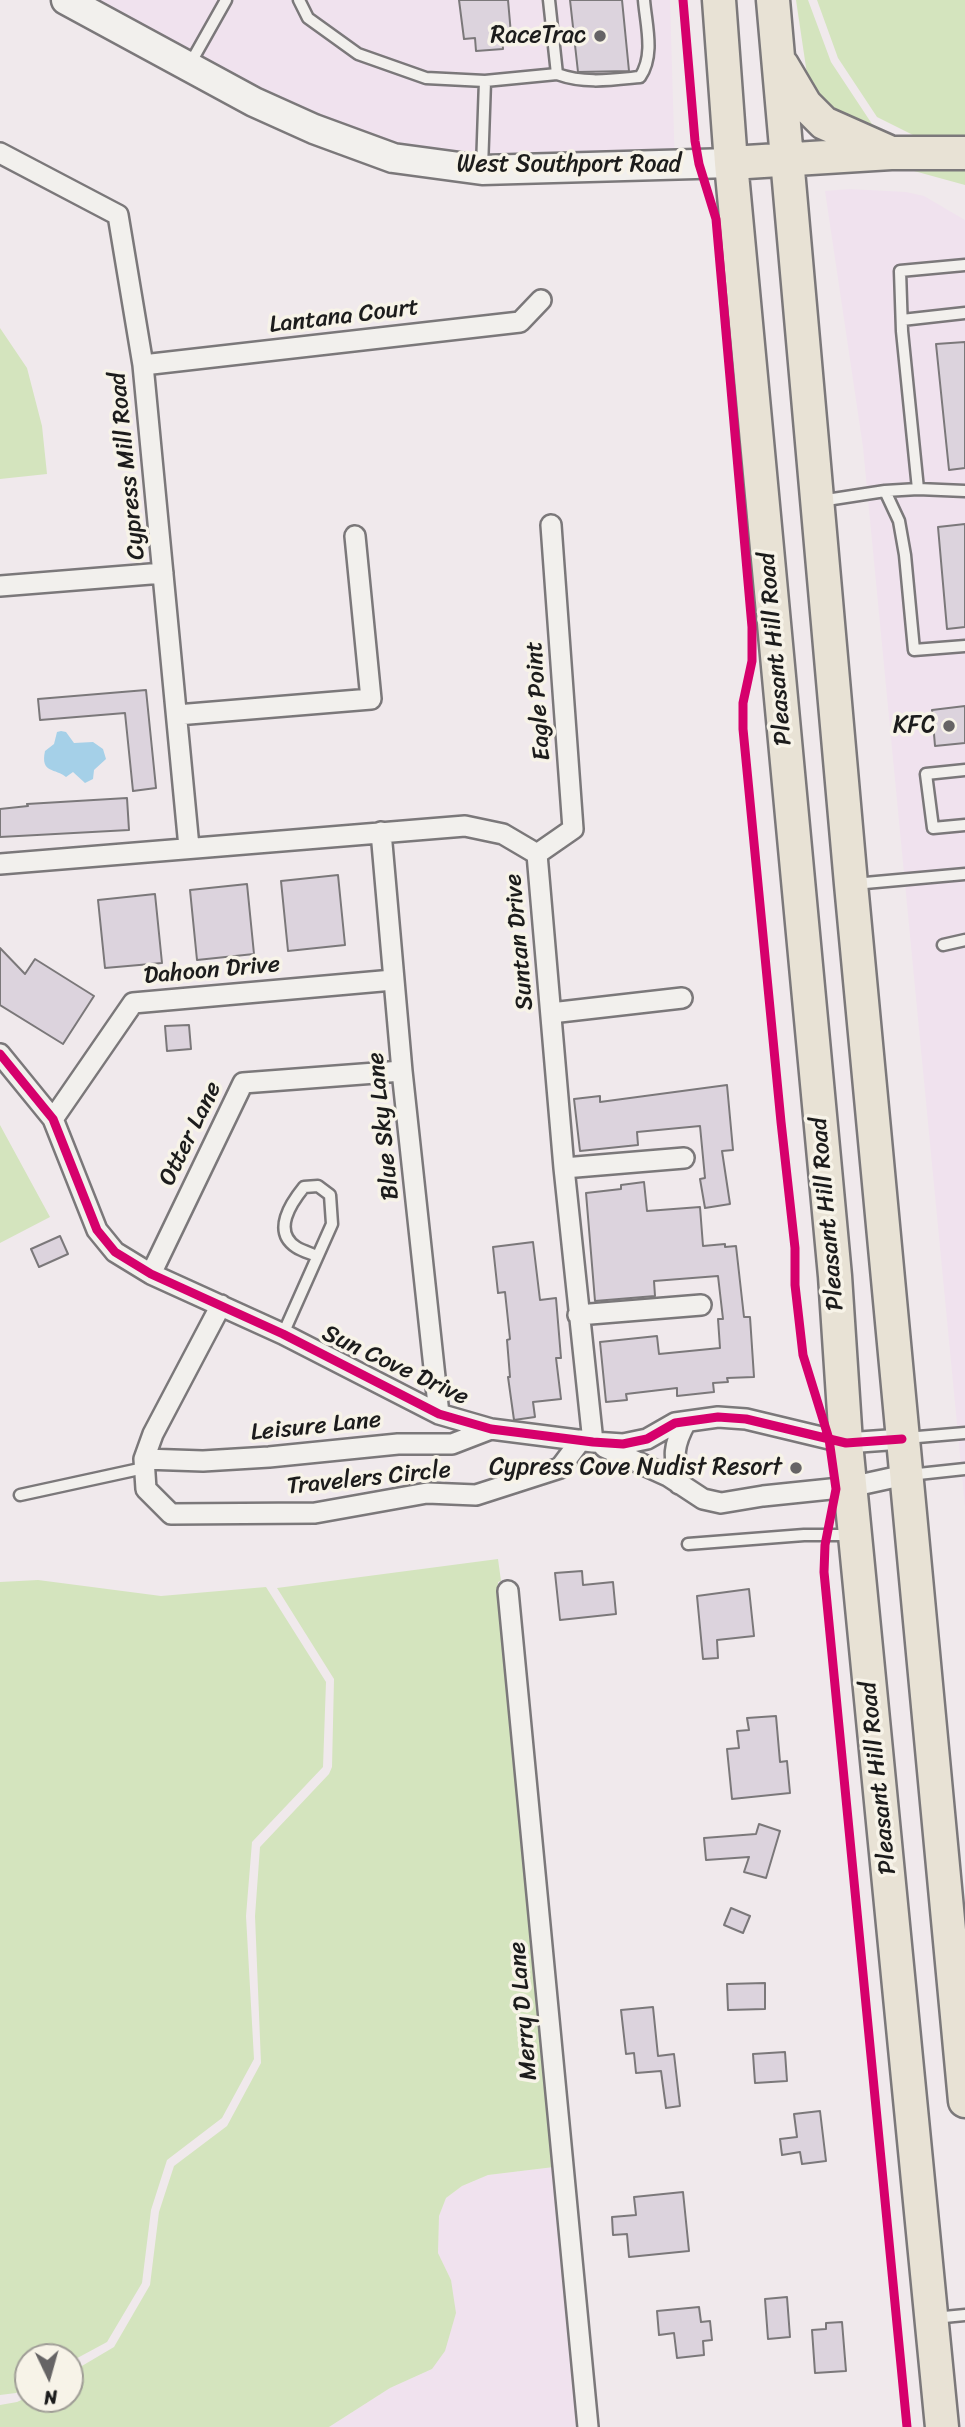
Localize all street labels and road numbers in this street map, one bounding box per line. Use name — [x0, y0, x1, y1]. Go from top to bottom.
street label: West Southport Road — [457, 151, 681, 179]
street label: Lantana Court — [268, 294, 420, 340]
street label: Cypress Mill Road — [104, 371, 152, 561]
street label: Pleasant Hill Road — [753, 551, 799, 747]
street label: Eagle Point — [520, 640, 558, 762]
street label: Suntan Drive — [500, 873, 540, 1011]
street label: Dahoon Drive — [143, 951, 281, 991]
street label: Blue Sky Lane — [362, 1051, 406, 1201]
street label: Otter Lane — [153, 1077, 229, 1191]
street label: Pleasant Hill Road — [805, 1116, 851, 1312]
street label: Sun Cove Drive — [317, 1319, 473, 1413]
street label: Leisure Lane — [249, 1406, 383, 1448]
street label: Travelers Circle — [286, 1456, 452, 1502]
street label: Pleasant Hill Road — [855, 1680, 903, 1876]
street label: Merry D Lane — [504, 1940, 544, 2082]

